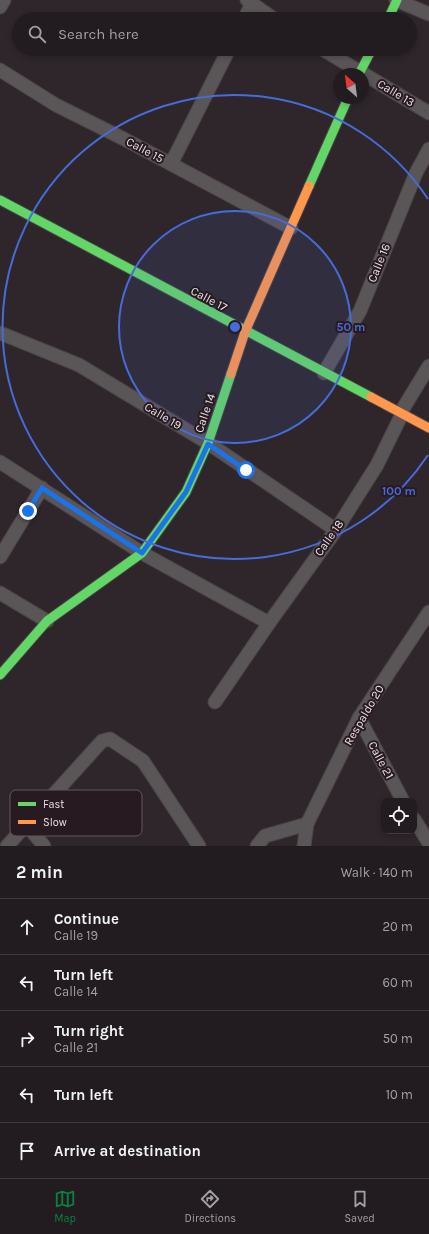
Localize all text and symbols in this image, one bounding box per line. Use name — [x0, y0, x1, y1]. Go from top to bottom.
search box — [12, 12, 417, 56]
icon: search — [26, 23, 48, 45]
text: Search here — [58, 25, 139, 43]
north arrow — [333, 68, 369, 104]
street label: Calle 13 — [375, 77, 417, 109]
street label: Calle 15 — [124, 134, 166, 166]
street label: Calle 16 — [365, 241, 393, 284]
street label: Calle 17 — [188, 284, 230, 315]
centre of rings — [228, 320, 242, 334]
text: 50 m — [337, 320, 366, 334]
street label: Calle 14 — [192, 391, 218, 434]
street label: Calle 19 — [142, 400, 184, 432]
route start — [237, 461, 255, 479]
text: 100 m — [382, 484, 416, 498]
route end — [19, 502, 37, 520]
street label: Calle 18 — [311, 517, 347, 559]
street label: Respaldo 20 — [341, 682, 387, 748]
street label: Calle 21 — [365, 739, 397, 781]
legend — [10, 790, 142, 836]
text: Fast — [43, 798, 64, 811]
map controls — [381, 798, 417, 834]
button: locate — [381, 798, 417, 834]
text: Slow — [43, 816, 67, 829]
text: 2 min — [16, 862, 63, 882]
text: Walk · 140 m — [341, 865, 413, 880]
text: Continue — [54, 910, 119, 928]
icon: ahead — [16, 916, 38, 938]
text: 20 m — [383, 919, 413, 934]
text: Calle 19 — [54, 928, 98, 943]
text: Turn left — [54, 966, 113, 984]
icon: left — [16, 972, 38, 994]
text: 60 m — [383, 975, 413, 990]
text: Calle 14 — [54, 984, 98, 999]
text: Turn right — [54, 1022, 124, 1040]
icon: right — [16, 1028, 38, 1050]
text: 50 m — [383, 1031, 413, 1046]
text: Calle 21 — [54, 1040, 98, 1055]
icon: left — [16, 1084, 38, 1106]
text: Turn left — [54, 1086, 113, 1104]
text: 10 m — [386, 1087, 413, 1102]
icon: arrive — [16, 1140, 38, 1162]
text: Arrive at destination — [54, 1142, 201, 1160]
tab: Map — [54, 1188, 76, 1225]
tab: Directions — [184, 1188, 236, 1225]
tab: Saved — [344, 1188, 375, 1225]

